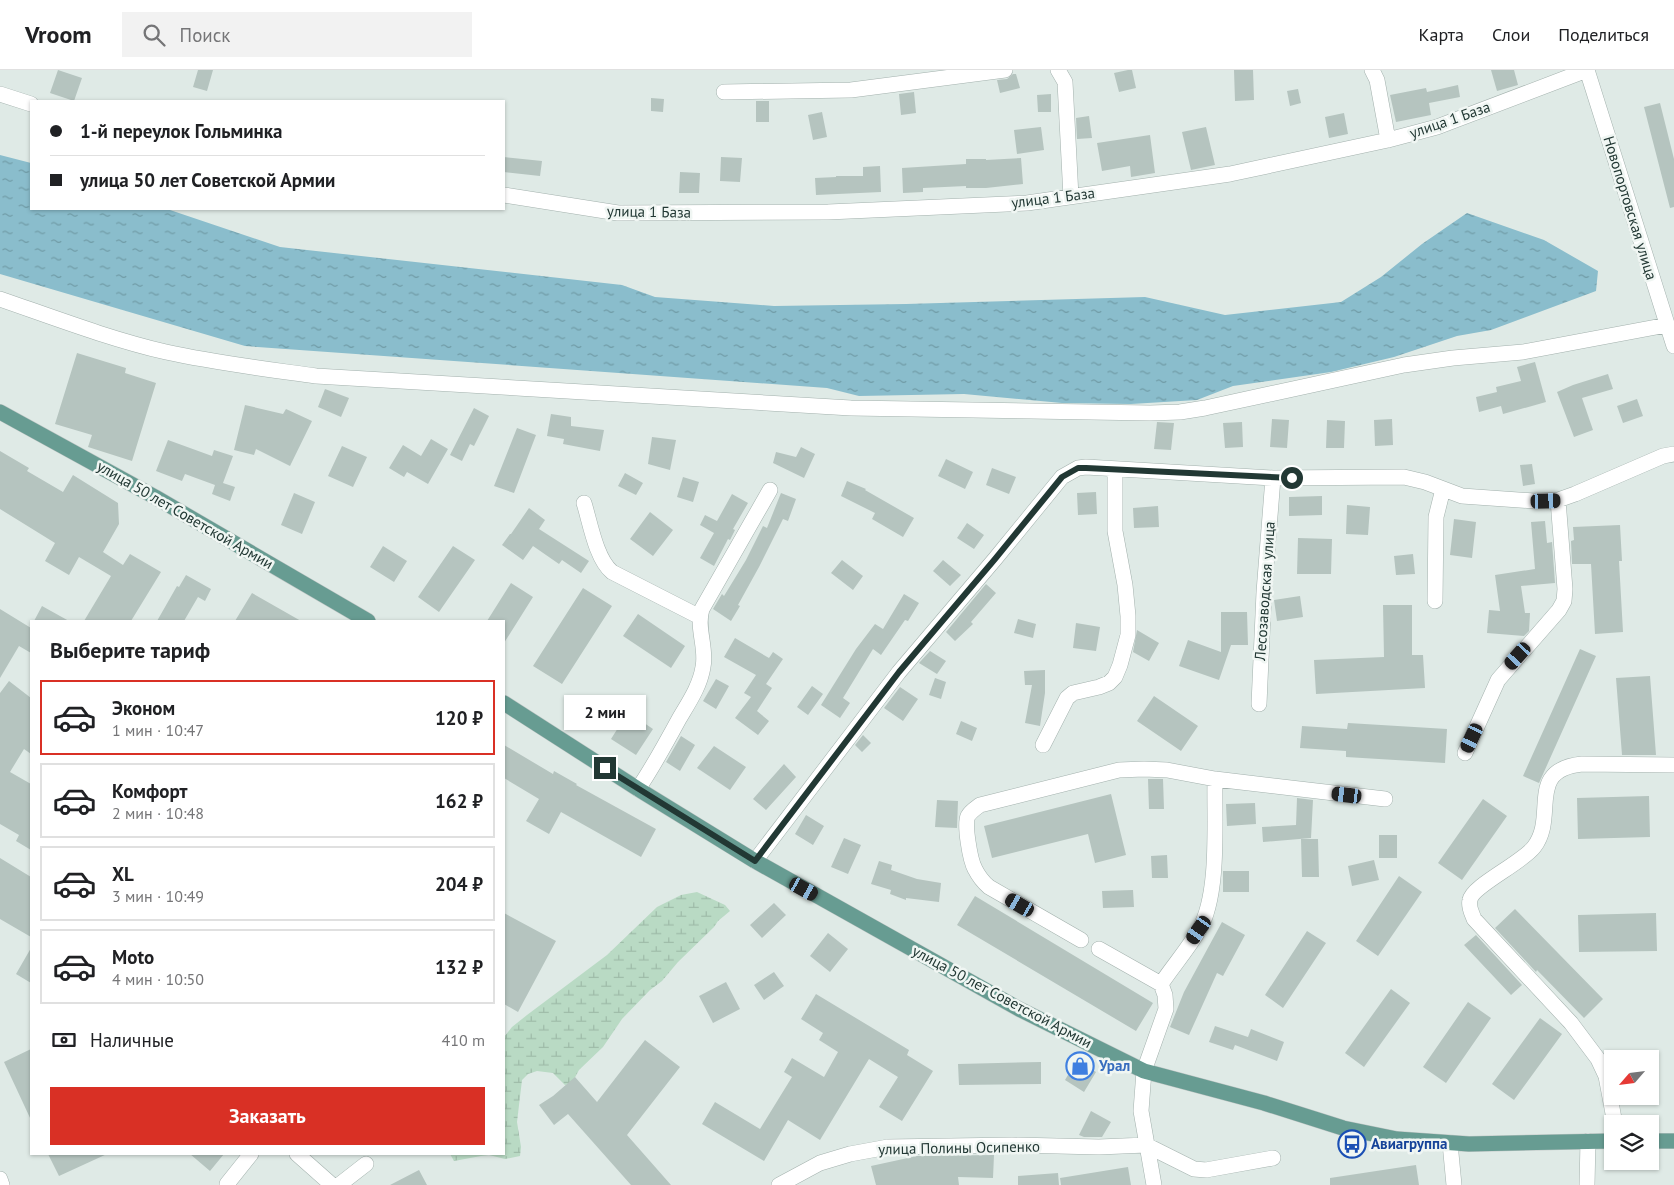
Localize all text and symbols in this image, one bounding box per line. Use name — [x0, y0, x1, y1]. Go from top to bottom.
search box — [122, 12, 472, 57]
text: Vroom — [25, 19, 92, 50]
icon: search — [140, 21, 168, 49]
text: Поиск — [180, 23, 230, 47]
text: Карта — [1419, 23, 1464, 46]
text: Слои — [1492, 23, 1530, 46]
text: Поделиться — [1558, 23, 1649, 46]
street label: улица 1 База — [1407, 97, 1493, 142]
text: 1-й переулок Гольминка — [80, 119, 283, 143]
street label: Новопортовская улица — [1600, 134, 1661, 282]
text: улица 50 лет Советской Армии — [80, 168, 335, 192]
street label: улица 1 База — [1010, 183, 1096, 212]
street label: улица 1 База — [607, 201, 691, 222]
street label: улица 50 лет Советской Армии — [94, 456, 277, 573]
route start — [1281, 467, 1303, 489]
car — [1530, 493, 1561, 509]
street label: Лесозаводская улица — [1250, 521, 1279, 662]
text: Выберите тариф — [50, 636, 210, 664]
car — [1502, 640, 1533, 672]
icon: car — [52, 695, 97, 740]
text: Эконом — [112, 696, 175, 720]
callout: 2 мин — [564, 696, 646, 730]
text: 2 мин — [584, 702, 626, 722]
text: 120 ₽ — [435, 706, 483, 730]
text: 1 мин · 10:47 — [112, 720, 204, 740]
car — [1458, 721, 1485, 755]
route end — [594, 757, 616, 779]
icon: car — [52, 778, 97, 823]
text: Комфорт — [112, 779, 188, 803]
car — [1331, 786, 1362, 804]
text: 162 ₽ — [435, 789, 483, 813]
text: 2 мин · 10:48 — [112, 803, 204, 823]
icon: car — [52, 861, 97, 906]
text: XL — [112, 862, 134, 886]
text: 204 ₽ — [435, 872, 483, 896]
car — [787, 875, 820, 903]
text: 3 мин · 10:49 — [112, 886, 204, 906]
car — [1003, 891, 1036, 919]
car — [1184, 913, 1213, 947]
street label: улица 50 лет Советской Армии — [909, 941, 1095, 1052]
icon: car — [52, 944, 97, 989]
text: Moto — [112, 945, 154, 969]
text: 132 ₽ — [435, 955, 483, 979]
text: 4 мин · 10:50 — [112, 969, 204, 989]
icon: cash — [50, 1026, 78, 1054]
text: Наличные — [90, 1028, 174, 1052]
text: 410 m — [442, 1030, 485, 1050]
north arrow — [1604, 1050, 1659, 1105]
map controls — [1604, 1050, 1659, 1170]
shop icon: Урал — [1065, 1051, 1095, 1081]
place label: Урал — [1098, 1056, 1130, 1075]
button: Заказать — [50, 1087, 485, 1145]
button: layers — [1604, 1115, 1659, 1170]
bus stop icon: Авиагруппа — [1337, 1129, 1367, 1159]
place label: Авиагруппа — [1371, 1134, 1447, 1153]
street label: улица Полины Осипенко — [878, 1137, 1040, 1158]

